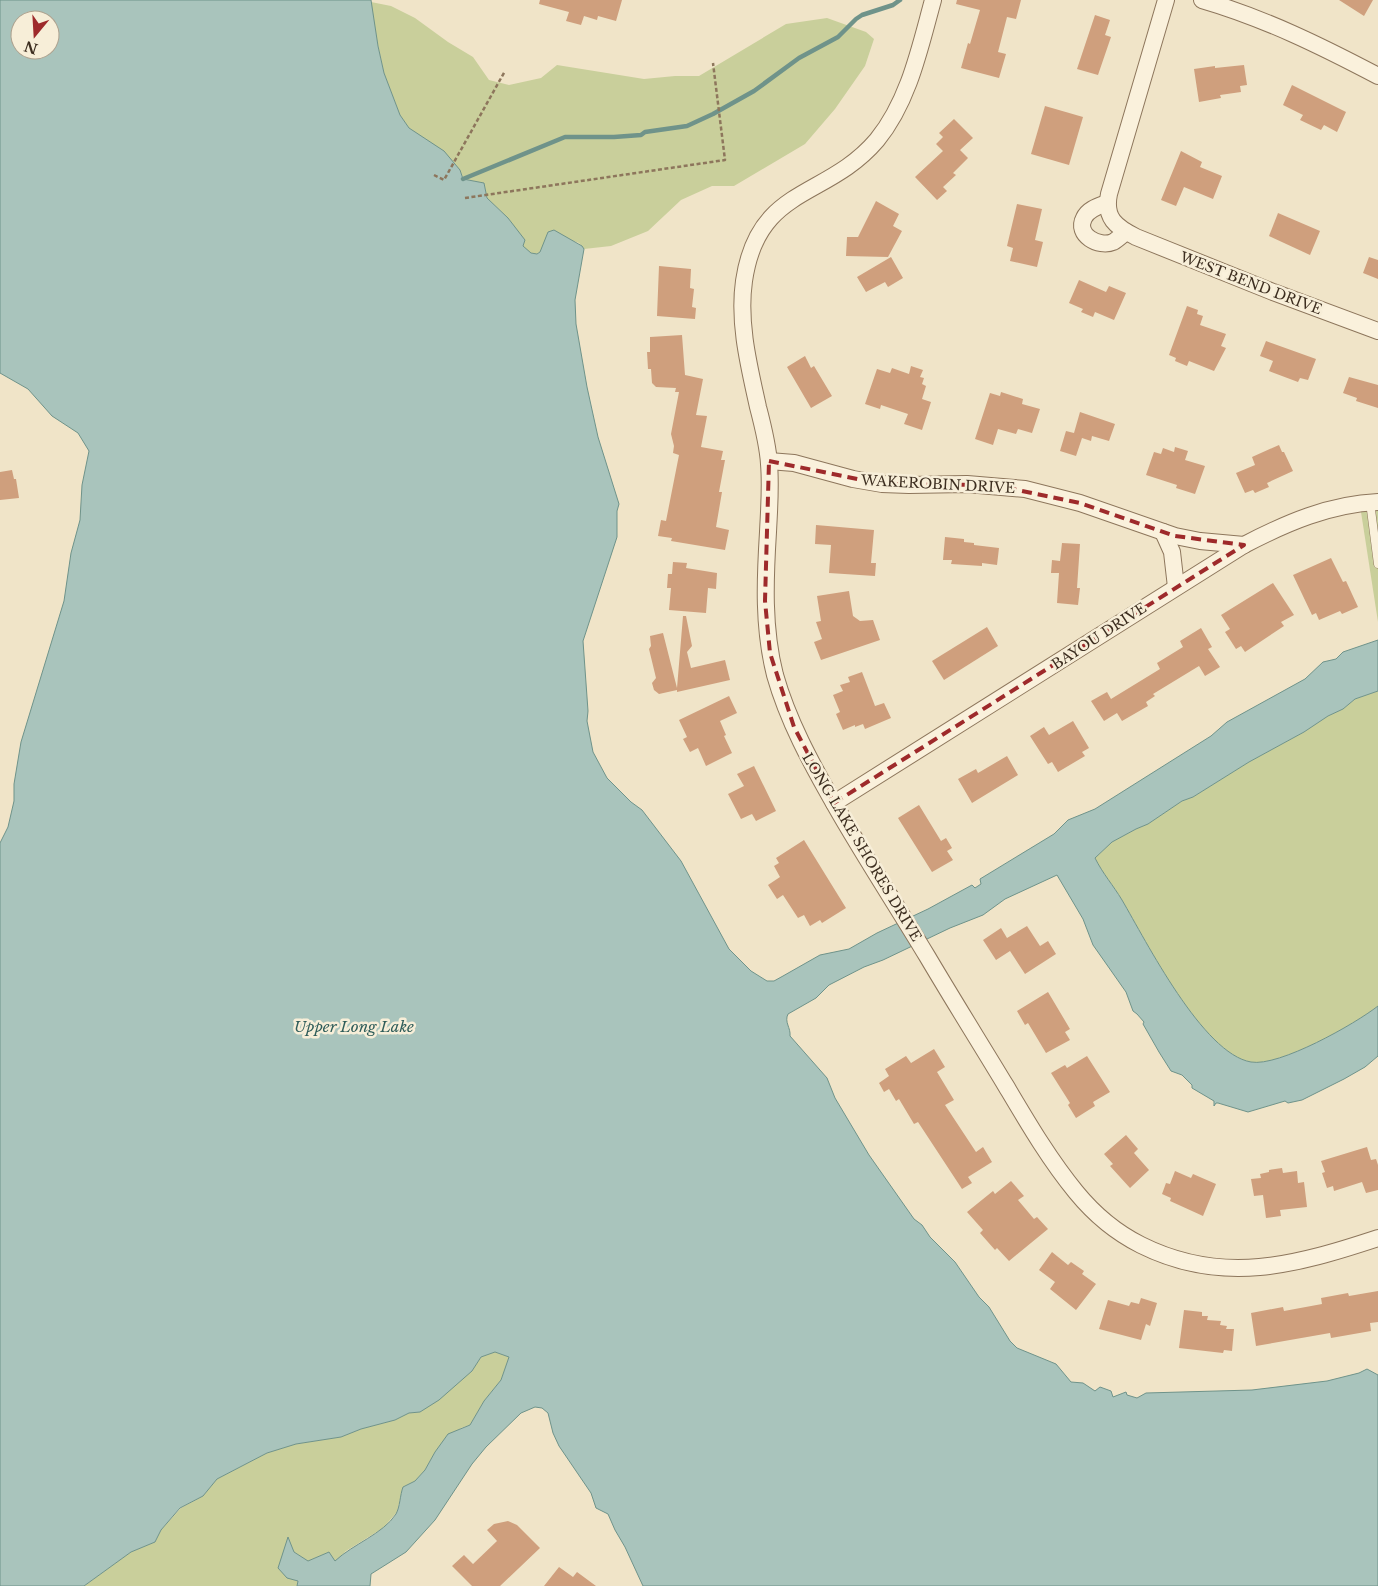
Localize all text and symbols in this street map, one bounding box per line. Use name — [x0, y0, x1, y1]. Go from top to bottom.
north arrow — [10, 10, 60, 60]
text: N — [22, 37, 40, 58]
street label: WEST BEND DRIVE — [1177, 247, 1324, 318]
street label: WAKEROBIN DRIVE — [859, 471, 1016, 497]
street label: BAYOU DRIVE — [1048, 599, 1150, 673]
street label: LONG LAKE SHORES DRIVE — [798, 749, 926, 945]
water label: Upper Long Lake — [294, 1017, 414, 1036]

